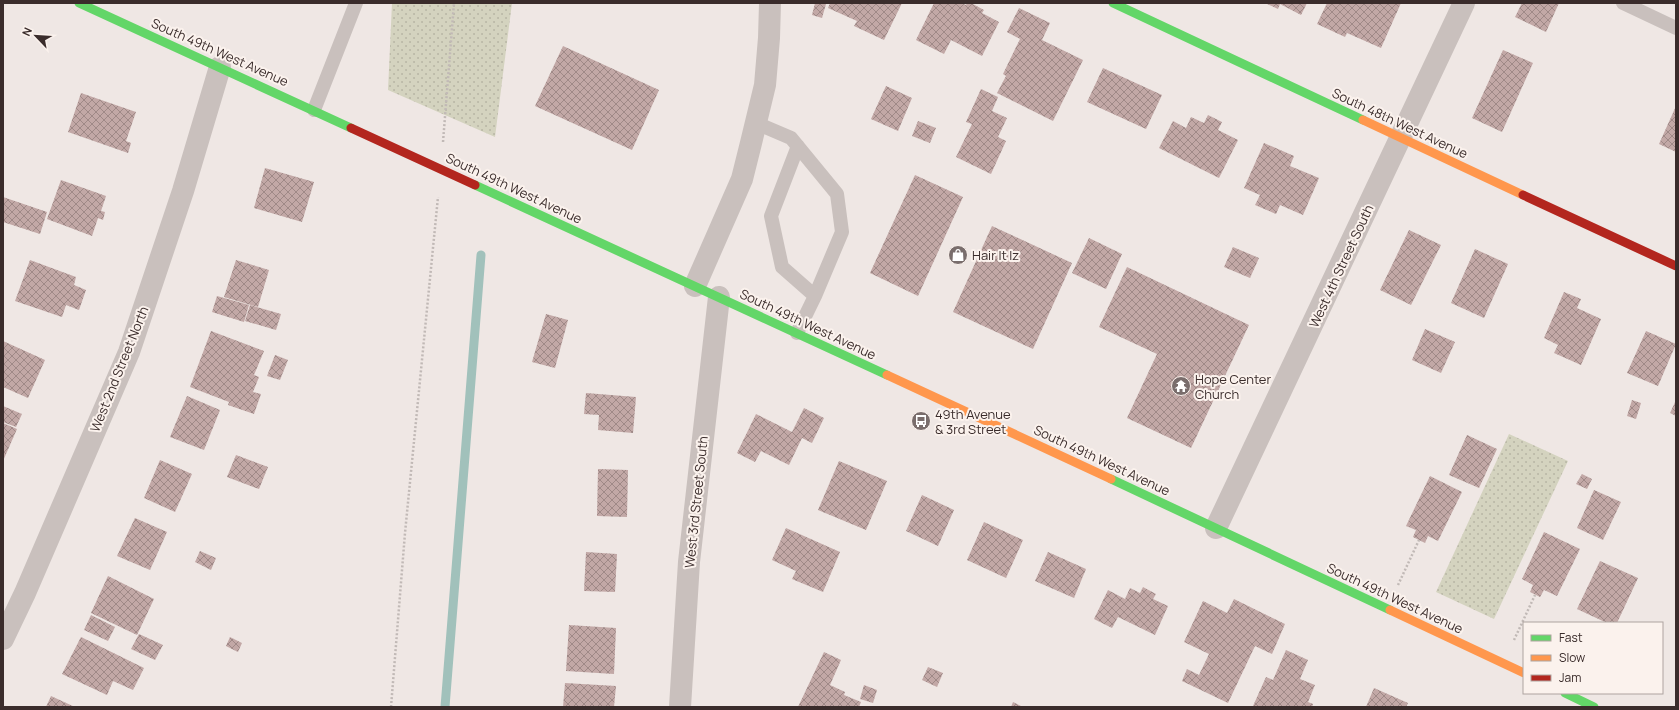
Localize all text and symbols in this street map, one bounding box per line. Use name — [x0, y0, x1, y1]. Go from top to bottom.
street label: South 49th West Avenue — [149, 14, 292, 91]
north arrow — [16, 16, 56, 56]
text: N — [18, 25, 35, 38]
street label: South 48th West Avenue — [1329, 84, 1471, 163]
street label: South 49th West Avenue — [443, 149, 585, 228]
street label: West 4th Street South — [1305, 201, 1377, 331]
shop icon: Hair It Iz — [947, 244, 969, 266]
place label: Hair It Iz — [972, 246, 1019, 264]
street label: South 49th West Avenue — [737, 285, 879, 364]
street label: West 2nd Street North — [86, 304, 152, 434]
place label: Hope Center Church — [1195, 370, 1271, 403]
temple icon: Hope Center Church — [1170, 375, 1192, 397]
place label: 49th Avenue & 3rd Street — [935, 405, 1011, 438]
bus stop icon: 49th Avenue & 3rd Street — [910, 410, 932, 432]
street label: South 49th West Avenue — [1031, 421, 1173, 500]
street label: West 3rd Street South — [680, 435, 712, 569]
street label: South 49th West Avenue — [1324, 559, 1466, 638]
legend — [1523, 622, 1663, 694]
text: Fast — [1559, 629, 1583, 646]
text: Slow — [1559, 649, 1585, 666]
text: Jam — [1559, 669, 1581, 686]

